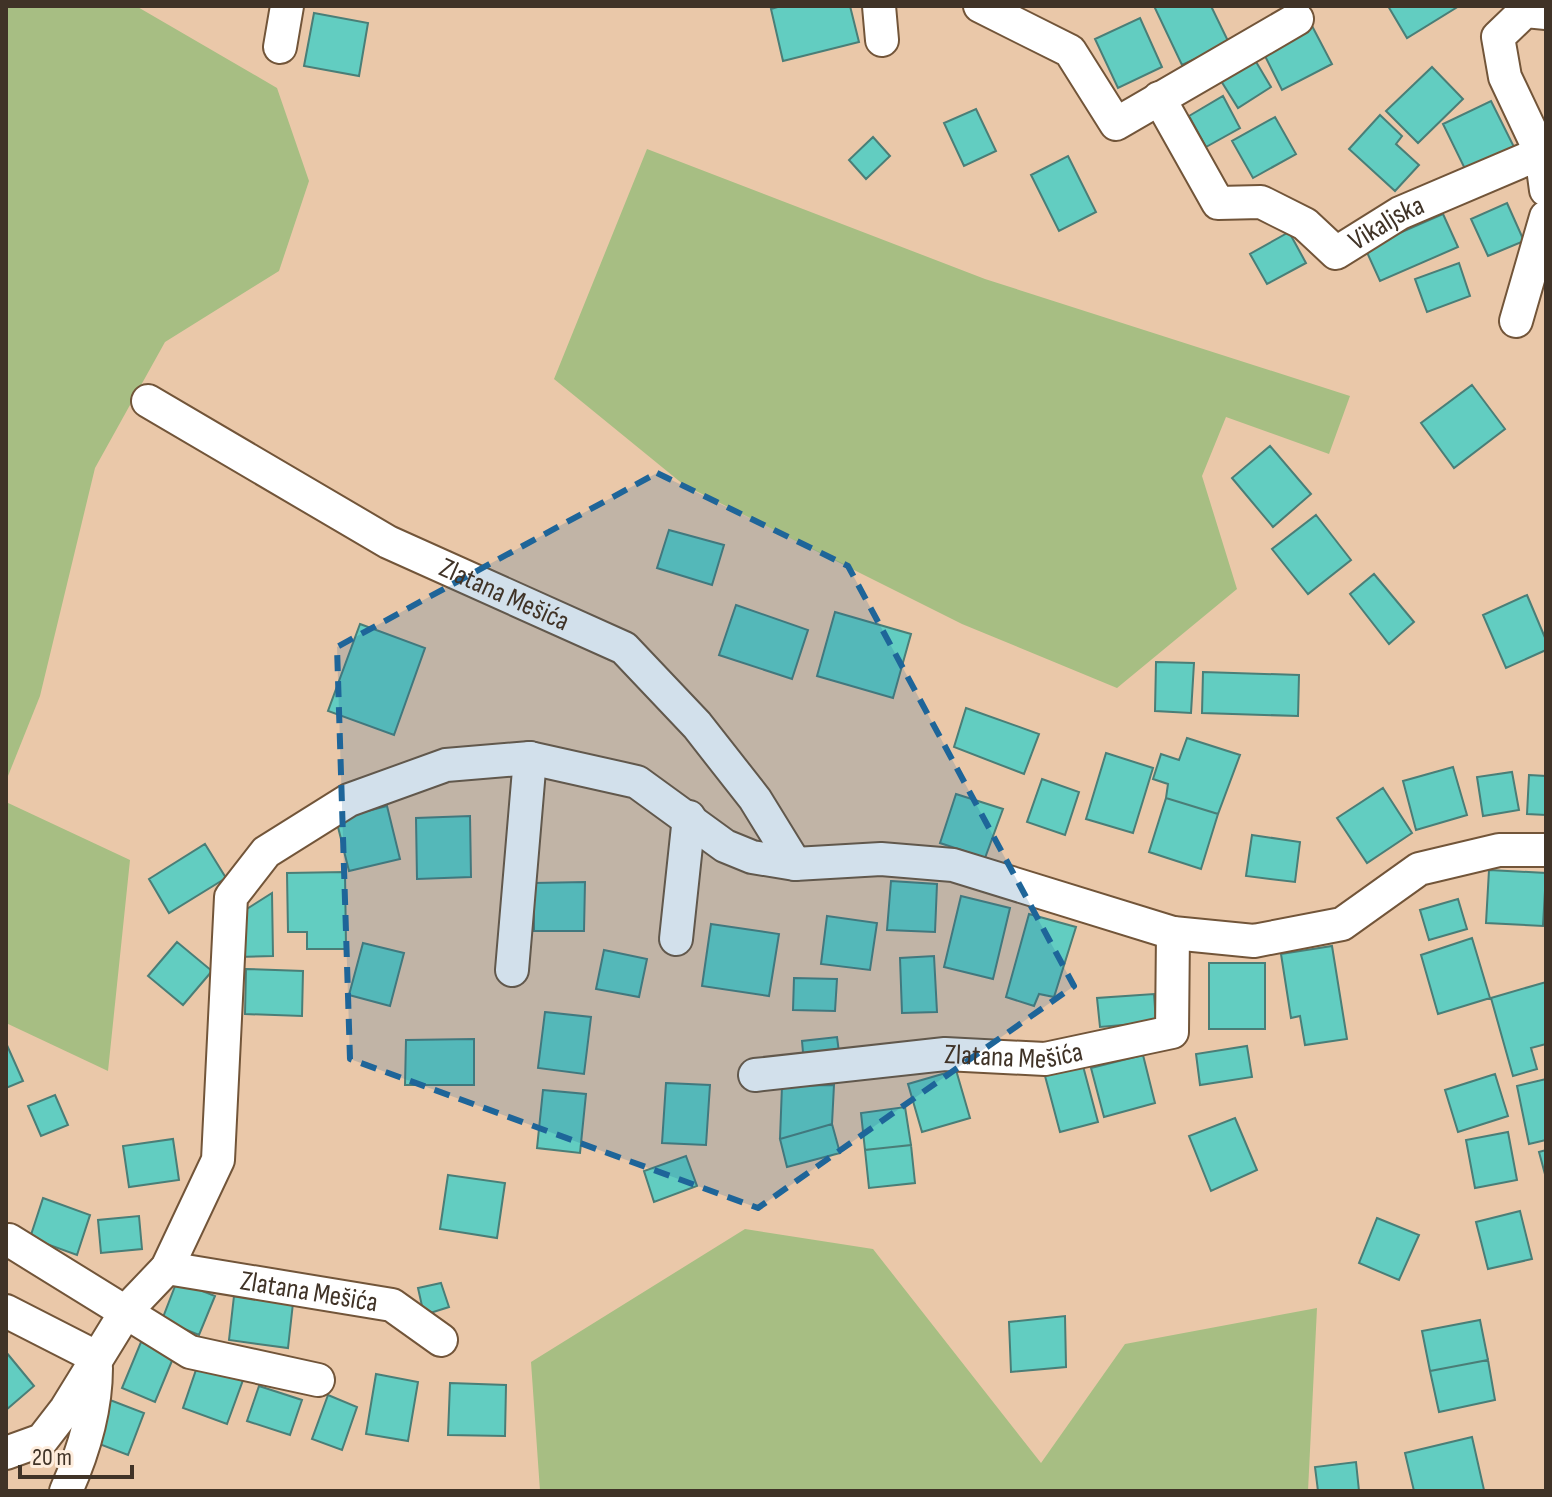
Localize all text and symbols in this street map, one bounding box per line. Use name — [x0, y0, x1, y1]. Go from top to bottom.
street label: Vikaljska — [1343, 188, 1429, 257]
street label: Zlatana Mešića — [434, 551, 575, 638]
street label: Zlatana Mešića — [944, 1035, 1086, 1076]
street label: Zlatana Mešića — [238, 1264, 380, 1319]
scale bar — [20, 1429, 132, 1479]
text: 20 m — [32, 1443, 72, 1472]

